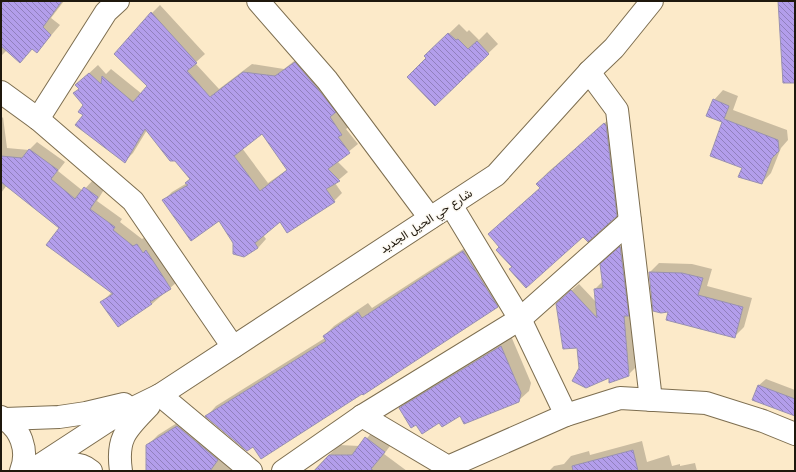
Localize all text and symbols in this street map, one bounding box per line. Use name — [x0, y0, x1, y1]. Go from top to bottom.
street label: شارع حي الحيل الجديد — [377, 185, 476, 259]

